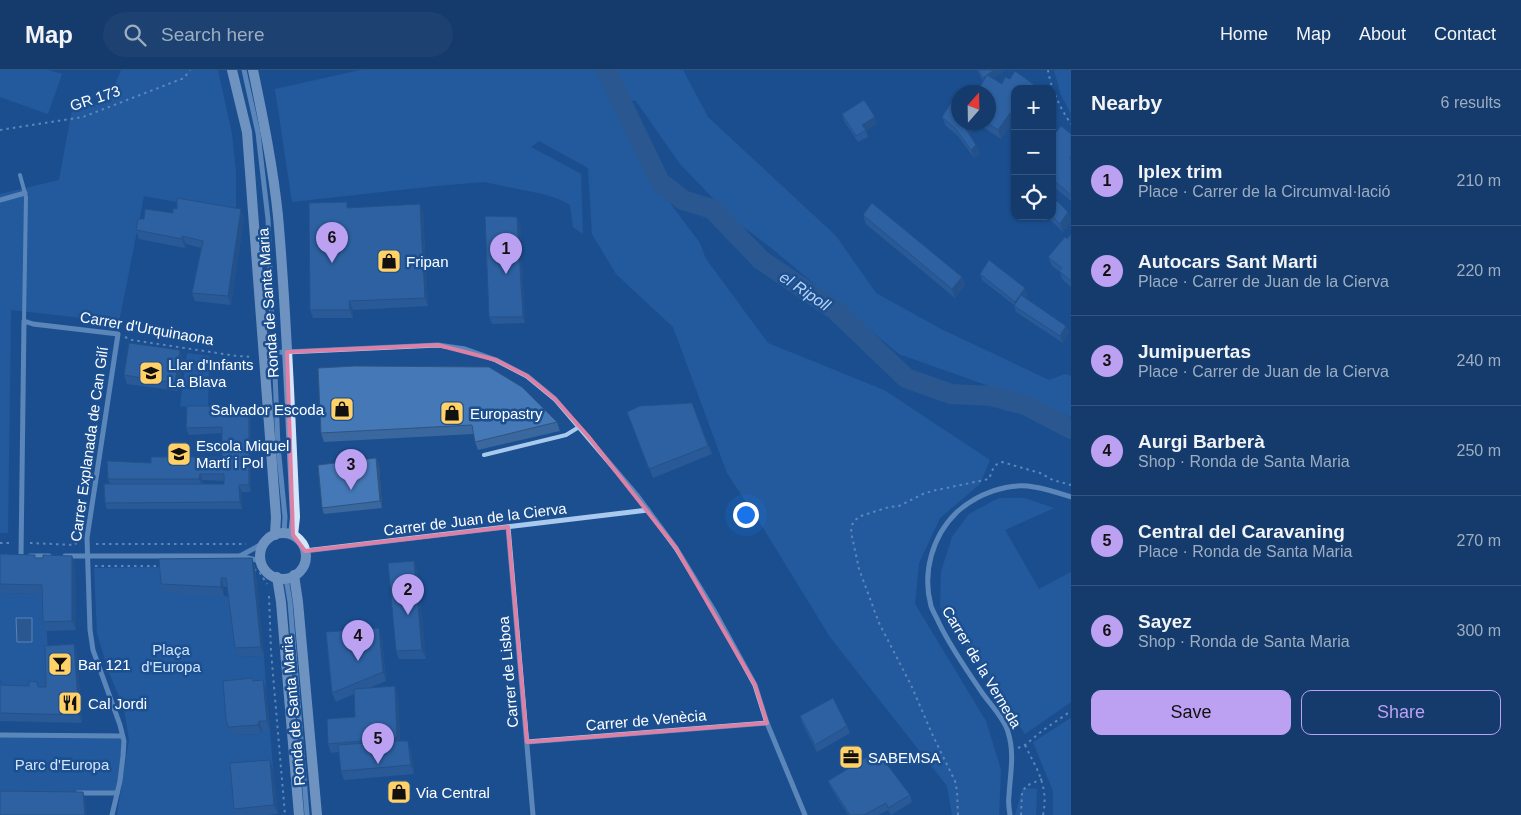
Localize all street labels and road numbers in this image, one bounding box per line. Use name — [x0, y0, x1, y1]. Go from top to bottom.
street label: GR 173 — [68, 82, 122, 114]
street label: Ronda de Santa Maria — [254, 227, 282, 378]
street label: Carrer d'Urquinaona — [79, 308, 216, 348]
street label: Carrer Explanada de Can Gilí — [67, 345, 111, 543]
street label: Carrer de Juan de la Cierva — [383, 499, 568, 539]
street label: Carrer de la Verneda — [939, 603, 1025, 732]
street label: Carrer de Lisboa — [495, 615, 521, 728]
street label: Ronda de Santa Maria — [278, 635, 308, 787]
street label: Carrer de Venècia — [585, 706, 708, 734]

